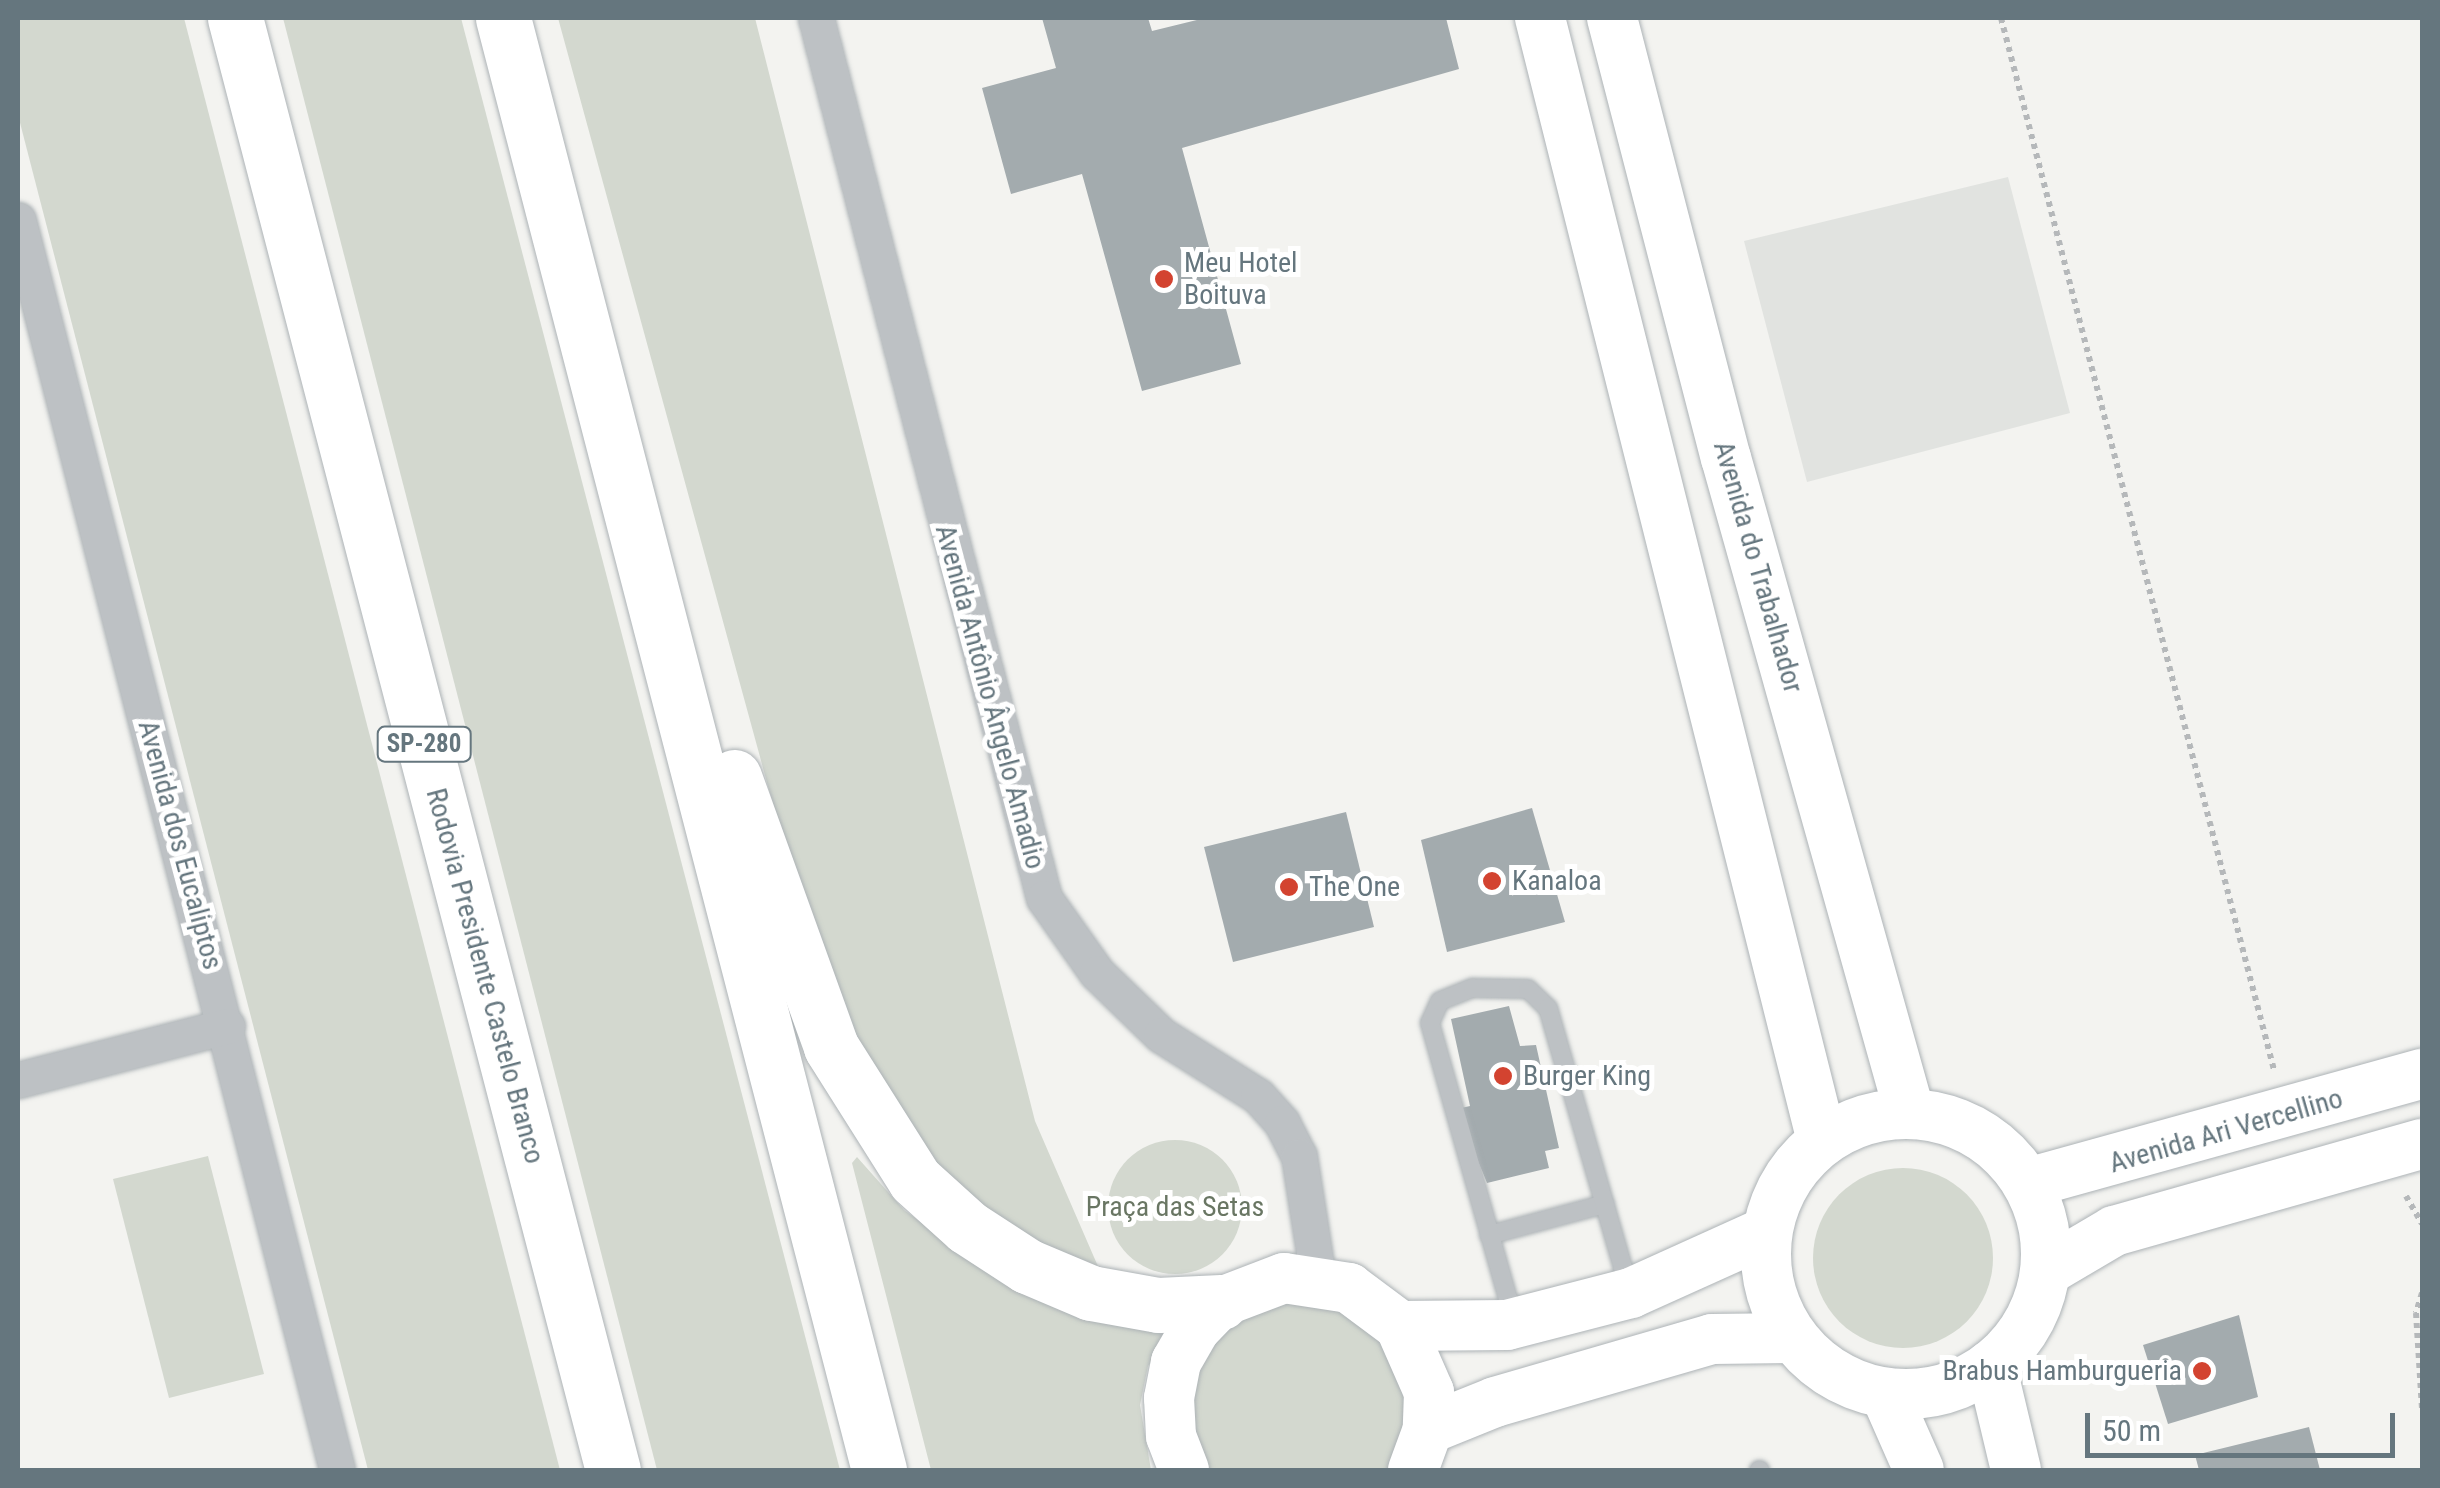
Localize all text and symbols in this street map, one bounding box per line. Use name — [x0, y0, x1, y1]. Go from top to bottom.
place label: Meu Hotel Boituva — [1184, 246, 1297, 312]
marker: Meu Hotel Boituva — [1153, 268, 1175, 290]
street label: Avenida do Trabalhador — [1706, 437, 1810, 697]
street label: Avenida Antônio Ângelo Amadio — [928, 521, 1052, 873]
street label: Avenida dos Eucaliptos — [131, 717, 229, 973]
road number: SP-280 — [376, 724, 472, 764]
street label: Rodovia Presidente Castelo Branco — [419, 785, 551, 1167]
place label: Kanaloa — [1512, 864, 1602, 898]
place label: The One — [1309, 870, 1400, 904]
marker: Kanaloa — [1481, 870, 1503, 892]
marker: The One — [1278, 876, 1300, 898]
place label: Burger King — [1523, 1059, 1651, 1093]
marker: Burger King — [1492, 1065, 1514, 1087]
street label: Avenida Ari Vercellino — [2106, 1082, 2346, 1180]
park label: Praça das Setas — [1086, 1190, 1264, 1224]
place label: Brabus Hamburgueria — [1942, 1354, 2182, 1388]
marker: Brabus Hamburgueria — [2191, 1360, 2213, 1382]
scale bar — [2090, 1393, 2400, 1455]
text: 50 m — [2102, 1413, 2161, 1448]

